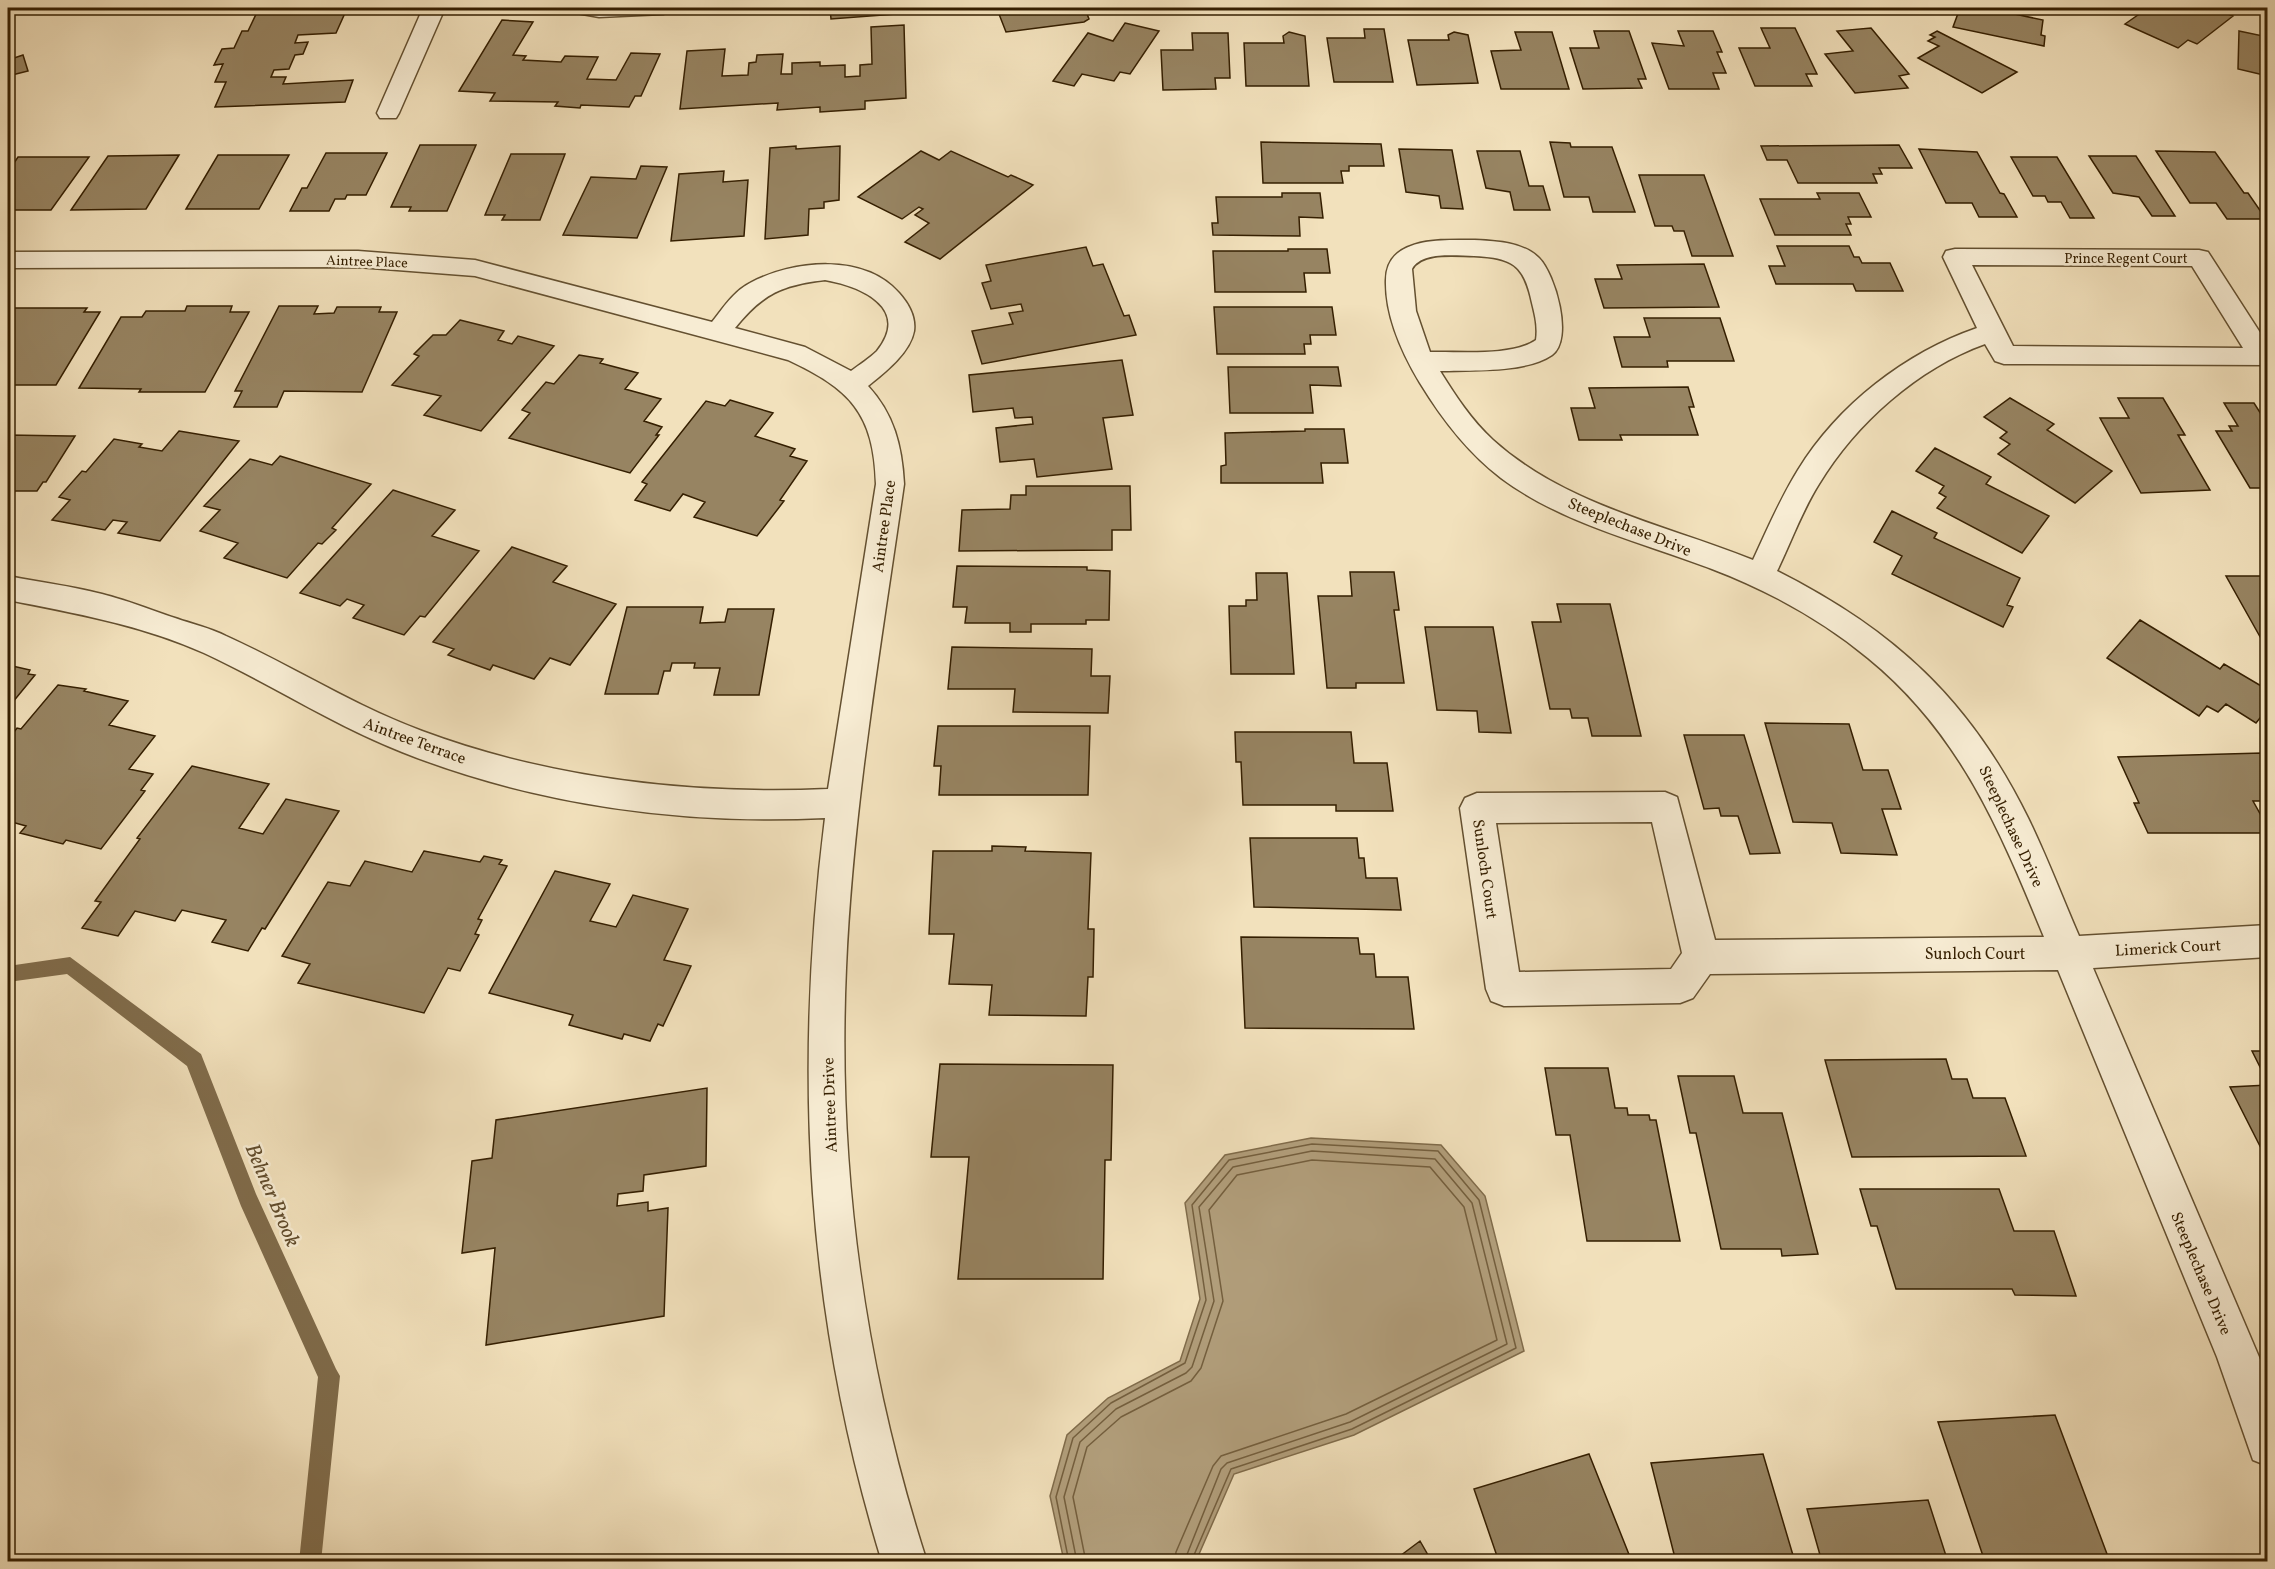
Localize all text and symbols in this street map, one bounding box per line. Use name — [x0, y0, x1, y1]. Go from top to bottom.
street label: Prince Regent Court — [2064, 250, 2188, 269]
street label: Aintree Place — [326, 252, 408, 273]
street label: Aintree Place — [868, 479, 902, 574]
street label: Steeplechase Drive — [1564, 493, 1694, 563]
street label: Aintree Terrace — [360, 713, 469, 771]
street label: Steeplechase Drive — [1972, 762, 2048, 891]
street label: Sunloch Court — [1466, 818, 1502, 921]
street label: Limerick Court — [2115, 935, 2222, 963]
street label: Sunloch Court — [1925, 944, 2026, 966]
street label: Aintree Drive — [818, 1057, 844, 1153]
water label: Behner Brook — [237, 1139, 306, 1252]
street label: Steeplechase Drive — [2164, 1209, 2236, 1339]

